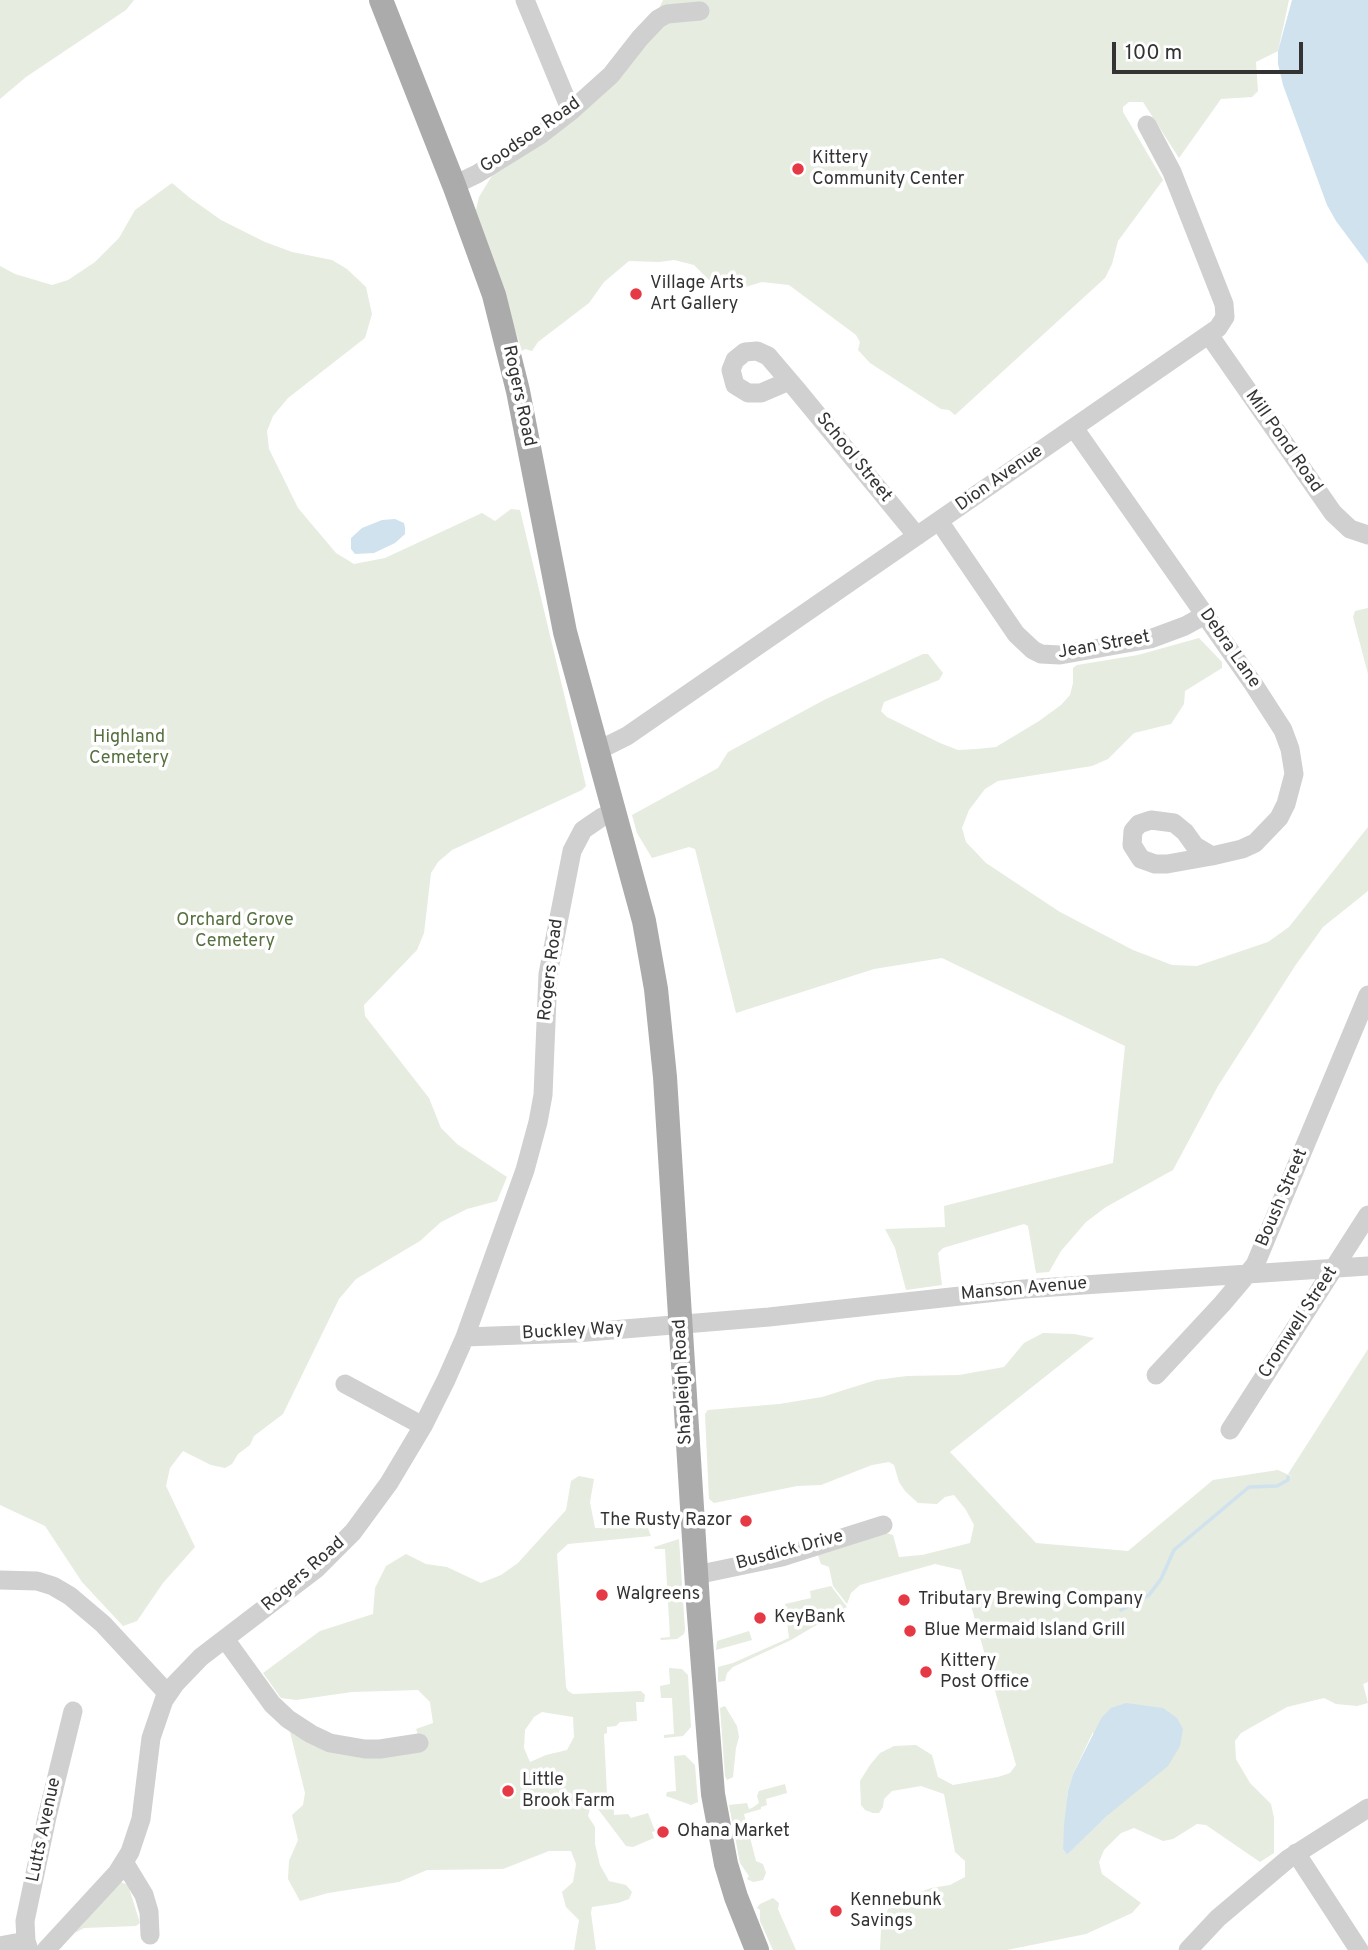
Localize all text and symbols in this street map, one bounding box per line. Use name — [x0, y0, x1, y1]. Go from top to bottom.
scale bar — [1116, 28, 1307, 72]
text: 100 m — [1125, 40, 1182, 67]
street label: Goodsoe Road — [477, 94, 585, 178]
place label: Kittery Community Center — [812, 148, 965, 190]
marker: Kittery Community Center — [790, 161, 806, 177]
place label: Village Arts Art Gallery — [650, 273, 744, 316]
marker: Village Arts Art Gallery — [628, 286, 644, 302]
street label: Rogers Road — [497, 343, 539, 449]
street label: Mill Pond Road — [1240, 386, 1326, 498]
street label: School Street — [810, 409, 896, 507]
street label: Dion Avenue — [952, 441, 1048, 517]
street label: Debra Lane — [1194, 605, 1264, 693]
street label: Jean Street — [1056, 627, 1152, 665]
park label: Highland Cemetery — [89, 727, 169, 770]
park label: Orchard Grove Cemetery — [176, 910, 294, 953]
street label: Rogers Road — [535, 918, 569, 1022]
street label: Boush Street — [1253, 1146, 1313, 1250]
street label: Cromwell Street — [1255, 1263, 1343, 1383]
street label: Manson Avenue — [960, 1274, 1088, 1306]
street label: Buckley Way — [522, 1319, 624, 1345]
street label: Shapleigh Road — [670, 1319, 698, 1445]
place label: The Rusty Razor — [600, 1510, 732, 1532]
marker: The Rusty Razor — [738, 1513, 754, 1529]
street label: Busdick Drive — [734, 1526, 846, 1576]
street label: Rogers Road — [258, 1533, 350, 1617]
place label: Walgreens — [616, 1584, 700, 1606]
marker: Walgreens — [594, 1587, 610, 1603]
place label: Tributary Brewing Company — [918, 1589, 1143, 1611]
marker: Tributary Brewing Company — [896, 1592, 912, 1608]
place label: KeyBank — [774, 1607, 846, 1629]
marker: KeyBank — [752, 1610, 768, 1626]
place label: Blue Mermaid Island Grill — [924, 1620, 1125, 1642]
marker: Blue Mermaid Island Grill — [902, 1623, 918, 1639]
place label: Kittery Post Office — [940, 1651, 1029, 1694]
marker: Kittery Post Office — [918, 1664, 934, 1680]
place label: Little Brook Farm — [522, 1770, 615, 1812]
street label: Lutts Avenue — [23, 1776, 67, 1884]
marker: Little Brook Farm — [500, 1783, 516, 1799]
place label: Ohana Market — [677, 1821, 790, 1843]
marker: Ohana Market — [655, 1824, 671, 1840]
place label: Kennebunk Savings — [850, 1890, 942, 1932]
marker: Kennebunk Savings — [828, 1903, 844, 1919]

